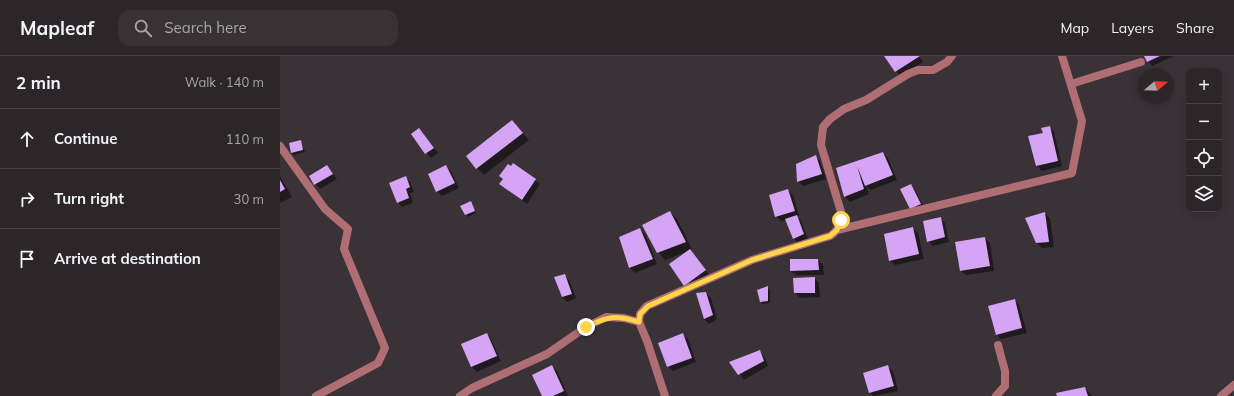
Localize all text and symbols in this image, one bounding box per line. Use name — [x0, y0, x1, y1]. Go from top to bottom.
search box — [118, 10, 398, 46]
text: Mapleaf — [20, 16, 94, 40]
icon: search — [132, 17, 154, 39]
text: Search here — [164, 18, 247, 37]
text: Map — [1060, 19, 1089, 37]
text: Layers — [1111, 19, 1154, 37]
text: Share — [1176, 19, 1214, 37]
north arrow — [1138, 68, 1174, 104]
map controls — [1186, 68, 1222, 212]
button: + — [1186, 68, 1222, 104]
text: 2 min — [16, 72, 61, 93]
text: Walk · 140 m — [185, 74, 264, 90]
button: − — [1186, 104, 1222, 140]
icon: ahead — [16, 128, 38, 150]
text: Continue — [54, 129, 117, 148]
text: 110 m — [226, 131, 264, 147]
button: locate — [1186, 140, 1222, 176]
button: layers — [1186, 176, 1222, 212]
icon: right — [16, 188, 38, 210]
text: Turn right — [54, 189, 124, 208]
text: 30 m — [234, 191, 264, 207]
route start — [832, 211, 850, 229]
icon: arrive — [16, 248, 38, 270]
text: Arrive at destination — [54, 249, 201, 268]
route end — [577, 318, 595, 336]

